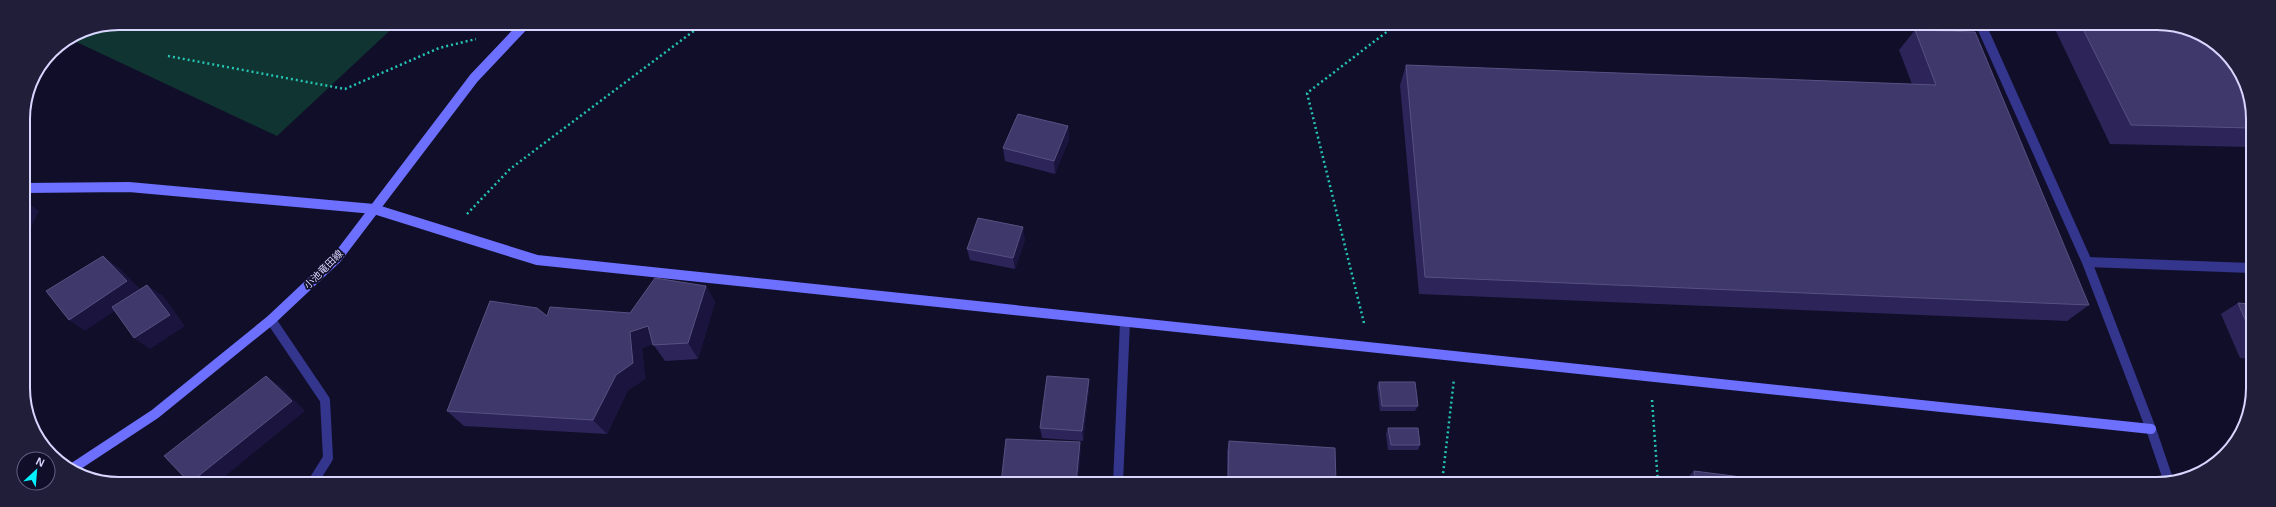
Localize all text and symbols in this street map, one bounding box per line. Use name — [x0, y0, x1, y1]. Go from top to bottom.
street label: 小池竜田線 — [302, 248, 345, 291]
north arrow — [16, 451, 56, 491]
text: N — [34, 455, 47, 469]

